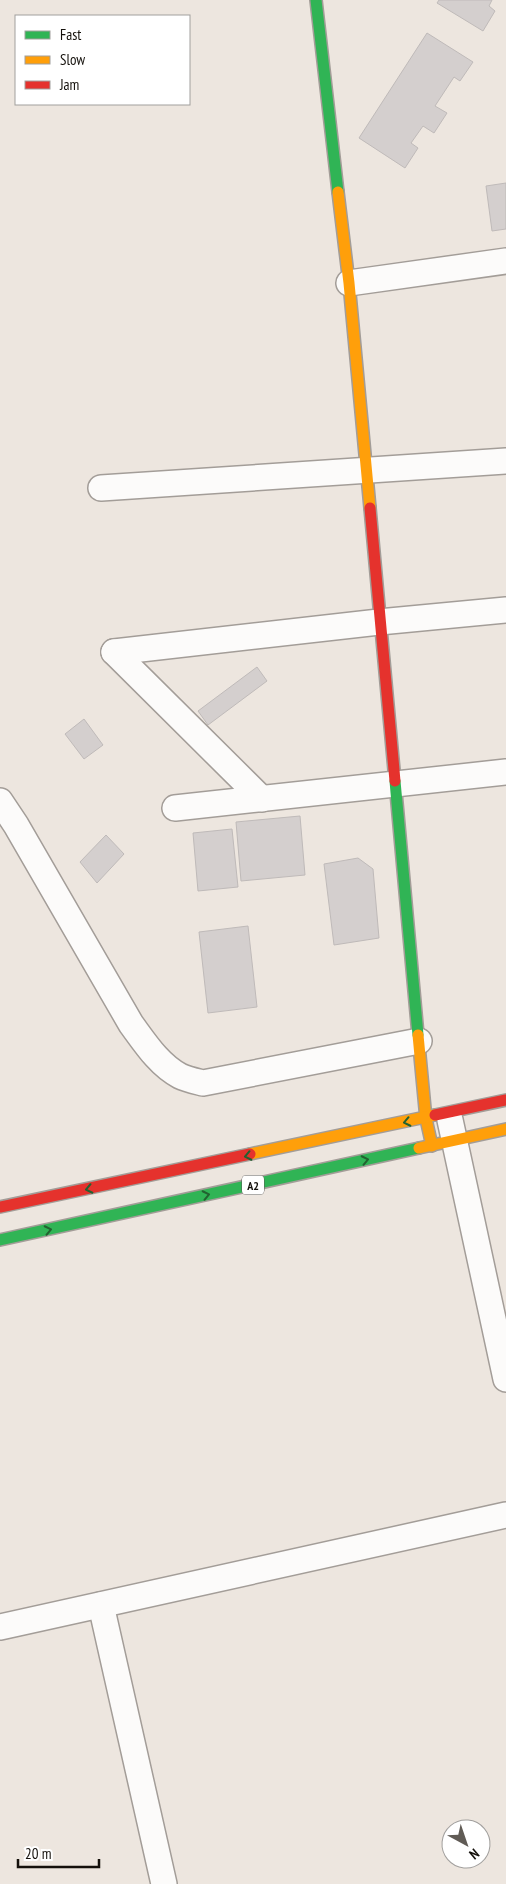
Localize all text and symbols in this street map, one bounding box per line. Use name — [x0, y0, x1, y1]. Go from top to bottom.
legend — [15, 15, 190, 105]
text: Fast — [60, 25, 81, 44]
text: Slow — [60, 50, 85, 69]
text: Jam — [59, 75, 79, 94]
one-way arrow — [403, 1117, 412, 1127]
one-way arrow — [244, 1150, 253, 1160]
one-way arrow — [361, 1155, 370, 1166]
road number: A2 — [242, 1176, 264, 1194]
one-way arrow — [85, 1183, 93, 1194]
one-way arrow — [202, 1190, 211, 1201]
one-way arrow — [43, 1225, 52, 1236]
north arrow — [441, 1819, 491, 1869]
scale bar — [18, 1836, 99, 1868]
text: 20 m — [25, 1844, 51, 1863]
text: N — [466, 1845, 483, 1863]

